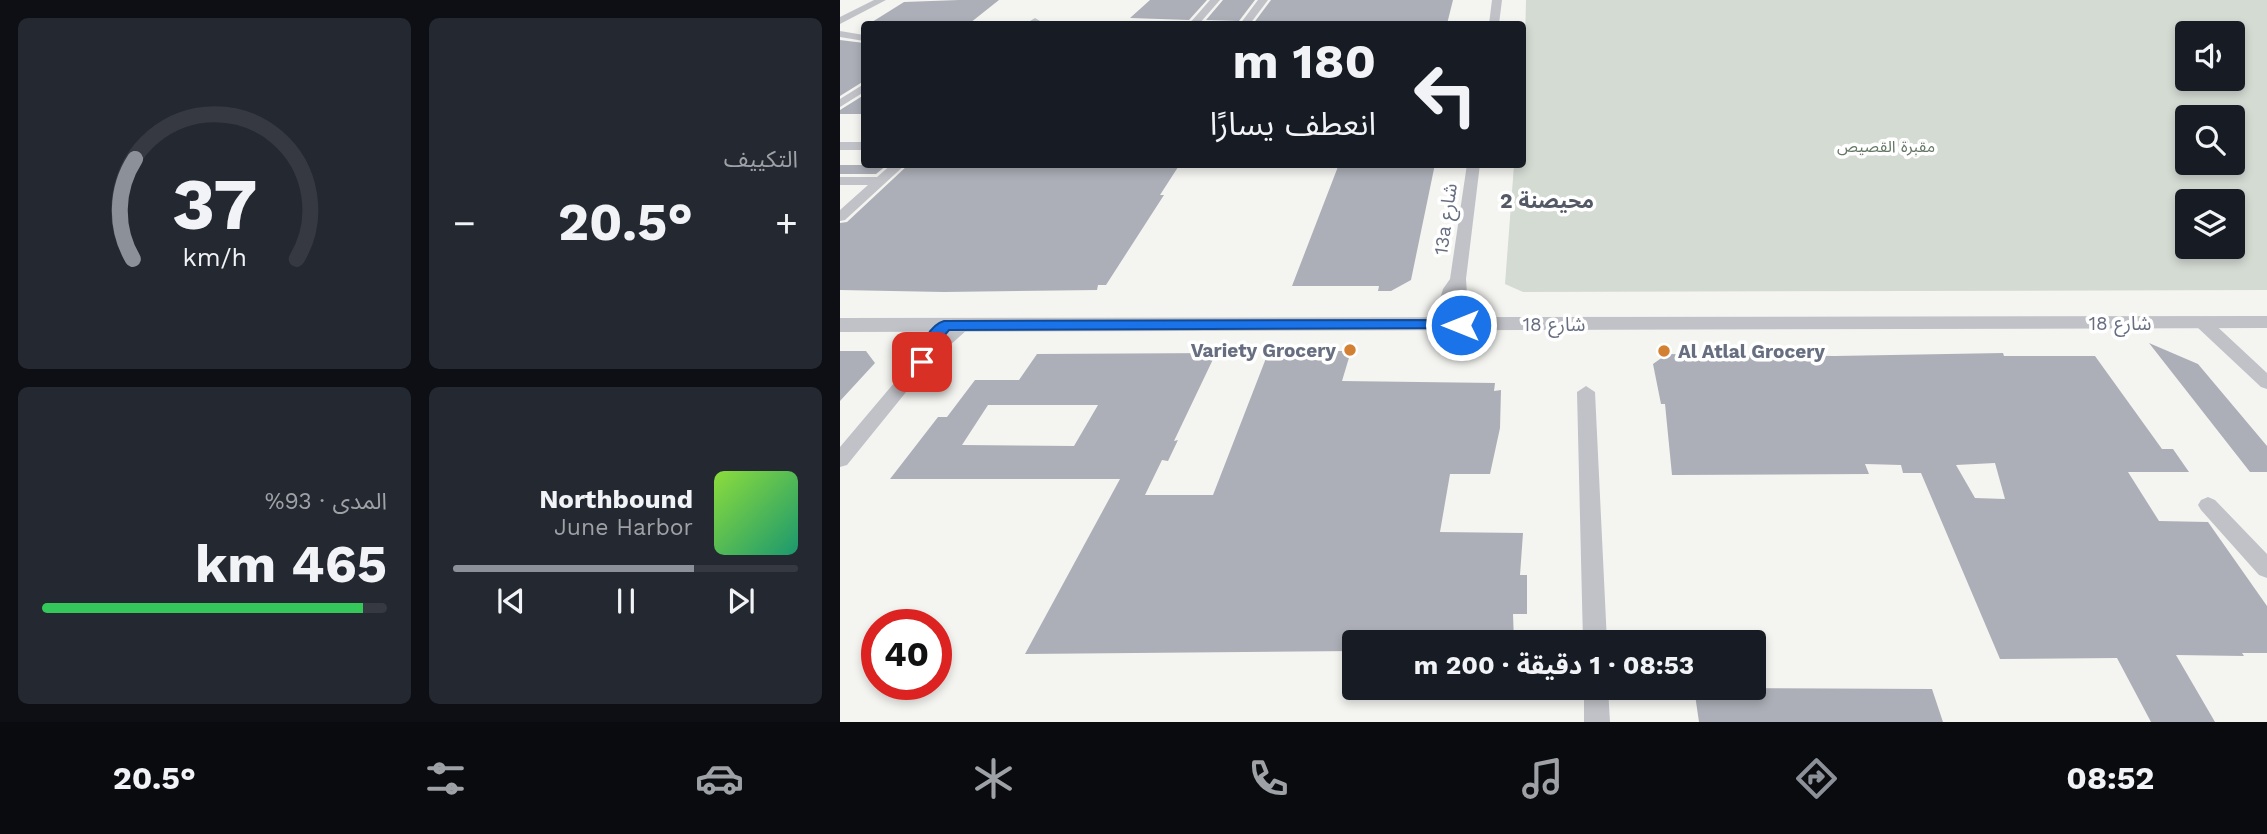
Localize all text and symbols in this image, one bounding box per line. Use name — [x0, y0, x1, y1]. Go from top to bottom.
map controls — [2175, 21, 2245, 259]
button: sound — [2175, 21, 2245, 91]
text: 180 m — [1232, 32, 1376, 90]
icon: left — [1400, 49, 1491, 140]
text: انعطف يسارًا — [1210, 105, 1376, 143]
button: search — [2175, 105, 2245, 175]
park label: مقبرة القصيص — [1837, 137, 1935, 156]
text: التكييف — [724, 146, 798, 173]
text: 37 — [172, 162, 257, 248]
street label: 13a شارع — [1429, 182, 1464, 257]
district label: محيصنة 2 — [1500, 188, 1594, 213]
button: layers — [2175, 189, 2245, 259]
text: 20.5° — [558, 192, 693, 253]
text: − — [453, 201, 476, 245]
text: + — [775, 201, 798, 245]
text: km/h — [182, 243, 247, 272]
position arrow — [1424, 288, 1498, 362]
street label: شارع 18 — [2089, 312, 2151, 337]
street label: شارع 18 — [1523, 313, 1585, 338]
pin — [892, 332, 952, 392]
place label: Variety Grocery — [1191, 339, 1336, 362]
place label: Al Atlal Grocery — [1678, 340, 1825, 363]
marker: Variety Grocery — [1342, 342, 1358, 358]
icon: arrive — [903, 343, 941, 381]
marker: Al Atlal Grocery — [1656, 343, 1672, 359]
text: Northbound — [539, 484, 693, 514]
text: المدى · 93% — [265, 488, 387, 515]
text: June Harbor — [554, 514, 693, 541]
text: 465 km — [195, 534, 387, 595]
icon: previous — [492, 582, 530, 620]
icon: pause — [607, 582, 645, 620]
icon: next — [722, 582, 760, 620]
speed limit sign: 40 — [861, 609, 952, 700]
text: 08:53 · 1 دقيقة · 200 m — [1414, 650, 1694, 680]
icon: filters — [421, 754, 470, 803]
icon: car — [695, 754, 744, 803]
icon: climate — [969, 754, 1018, 803]
icon: phone — [1244, 754, 1293, 803]
icon: music — [1518, 754, 1567, 803]
icon: directions — [1792, 754, 1841, 803]
text: 20.5° — [113, 759, 196, 797]
text: 08:52 — [2066, 759, 2154, 797]

